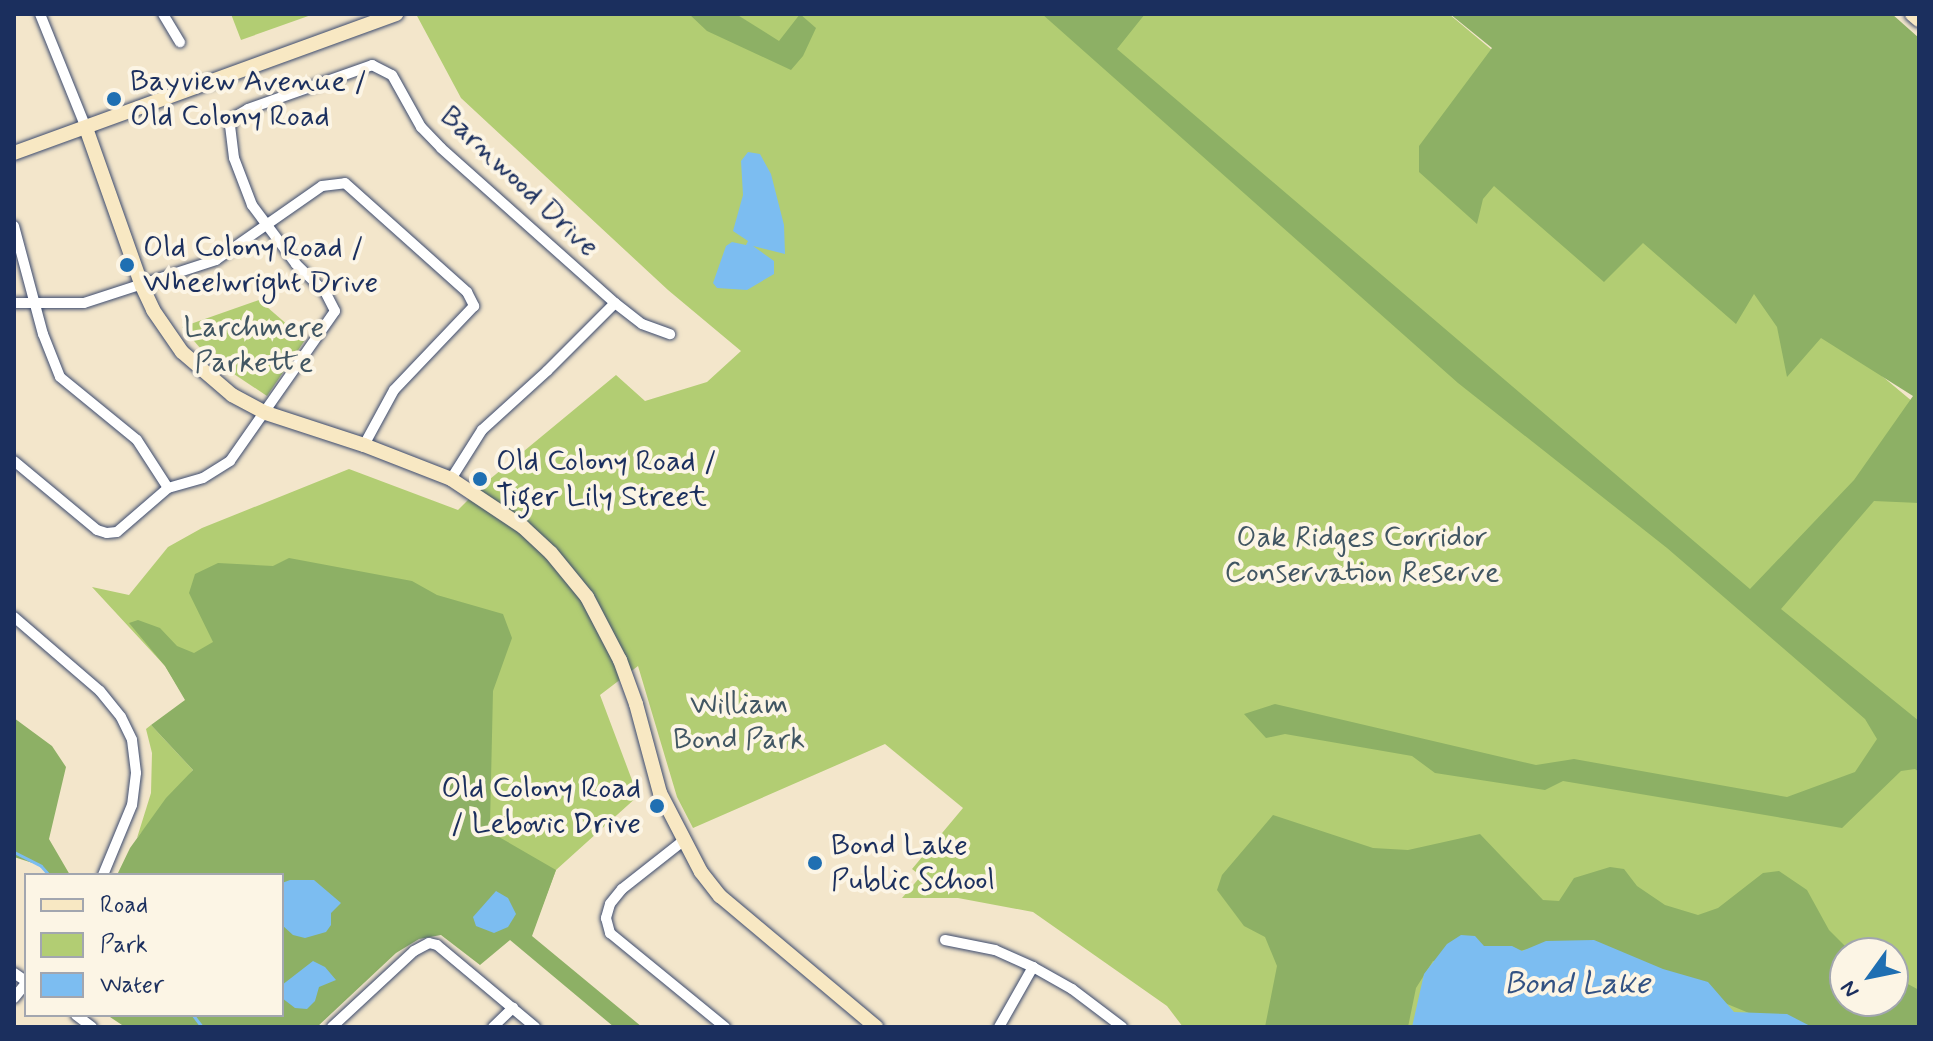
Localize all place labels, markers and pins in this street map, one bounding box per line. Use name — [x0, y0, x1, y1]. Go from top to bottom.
place label: Bayview Avenue / Old Colony Road — [130, 64, 359, 134]
marker: Bayview Avenue / Old Colony Road — [105, 90, 123, 108]
place label: Old Colony Road / Wheelwright Drive — [143, 230, 376, 300]
marker: Old Colony Road / Wheelwright Drive — [118, 256, 136, 274]
place label: Old Colony Road / Tiger Lily Street — [496, 444, 728, 514]
marker: Old Colony Road / Tiger Lily Street — [471, 470, 489, 488]
place label: Old Colony Road / Lebovic Drive — [431, 771, 641, 842]
marker: Old Colony Road / Lebovic Drive — [648, 797, 666, 815]
place label: Bond Lake Public School — [831, 828, 996, 898]
marker: Bond Lake Public School — [806, 854, 824, 872]

